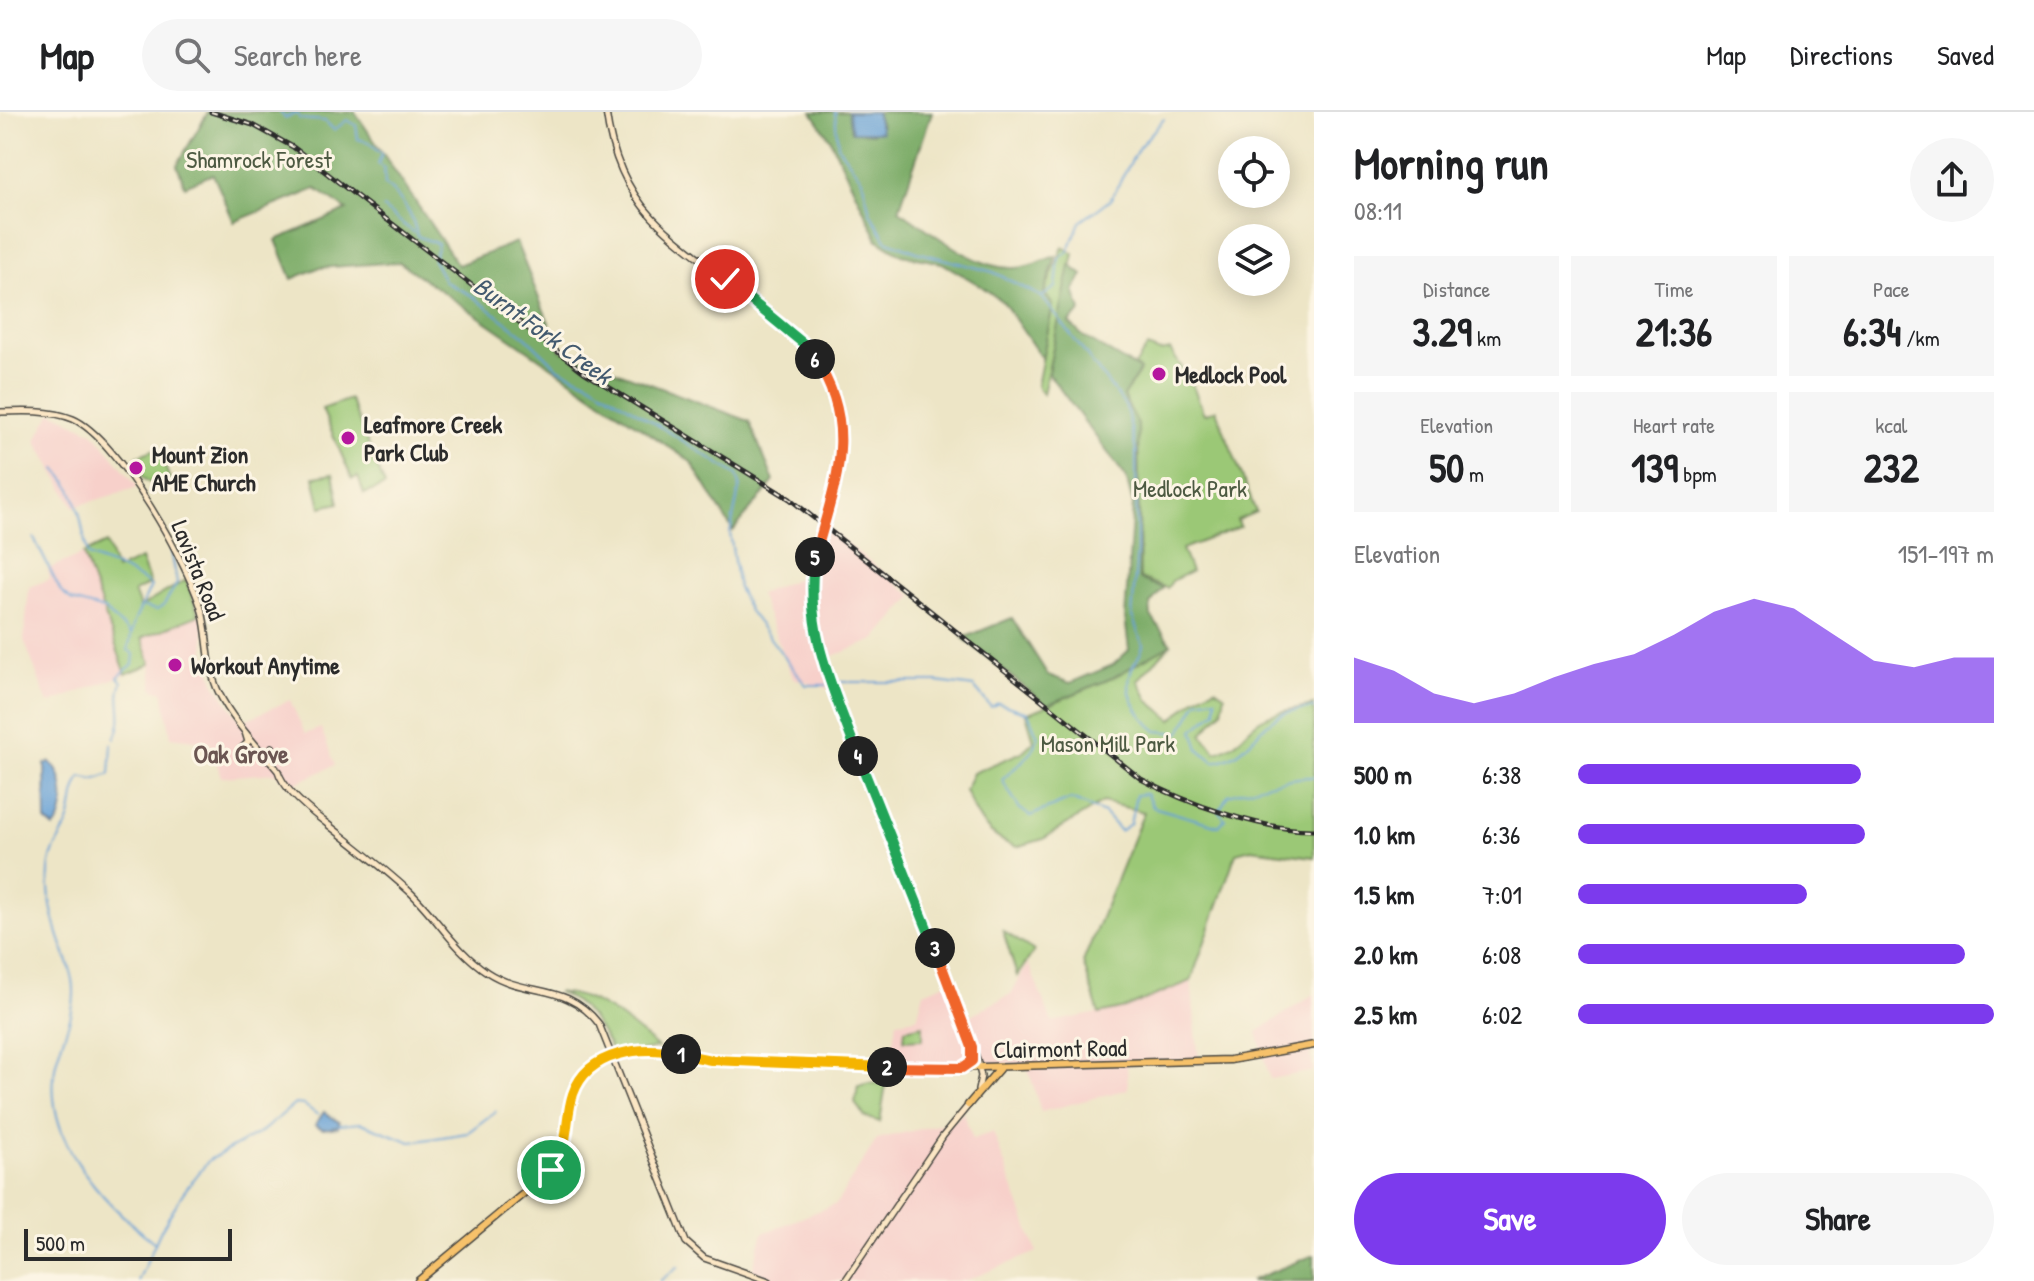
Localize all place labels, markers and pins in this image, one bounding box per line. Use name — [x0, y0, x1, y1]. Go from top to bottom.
pin — [691, 245, 759, 313]
pin: 6 — [795, 339, 835, 379]
place label: Medlock Pool — [1175, 358, 1287, 390]
marker: Medlock Pool — [1150, 365, 1168, 383]
place label: Leafmore Creek Park Club — [364, 408, 502, 468]
marker: Leafmore Creek Park Club — [339, 429, 357, 447]
place label: Mount Zion AME Church — [152, 438, 256, 498]
marker: Mount Zion AME Church — [127, 459, 145, 477]
pin: 5 — [795, 537, 835, 577]
place label: Workout Anytime — [191, 649, 340, 682]
marker: Workout Anytime — [166, 656, 184, 674]
pin: 4 — [838, 736, 878, 776]
pin: 3 — [915, 928, 955, 968]
pin: 1 — [661, 1034, 701, 1074]
pin: 2 — [867, 1047, 907, 1087]
pin — [517, 1136, 585, 1204]

